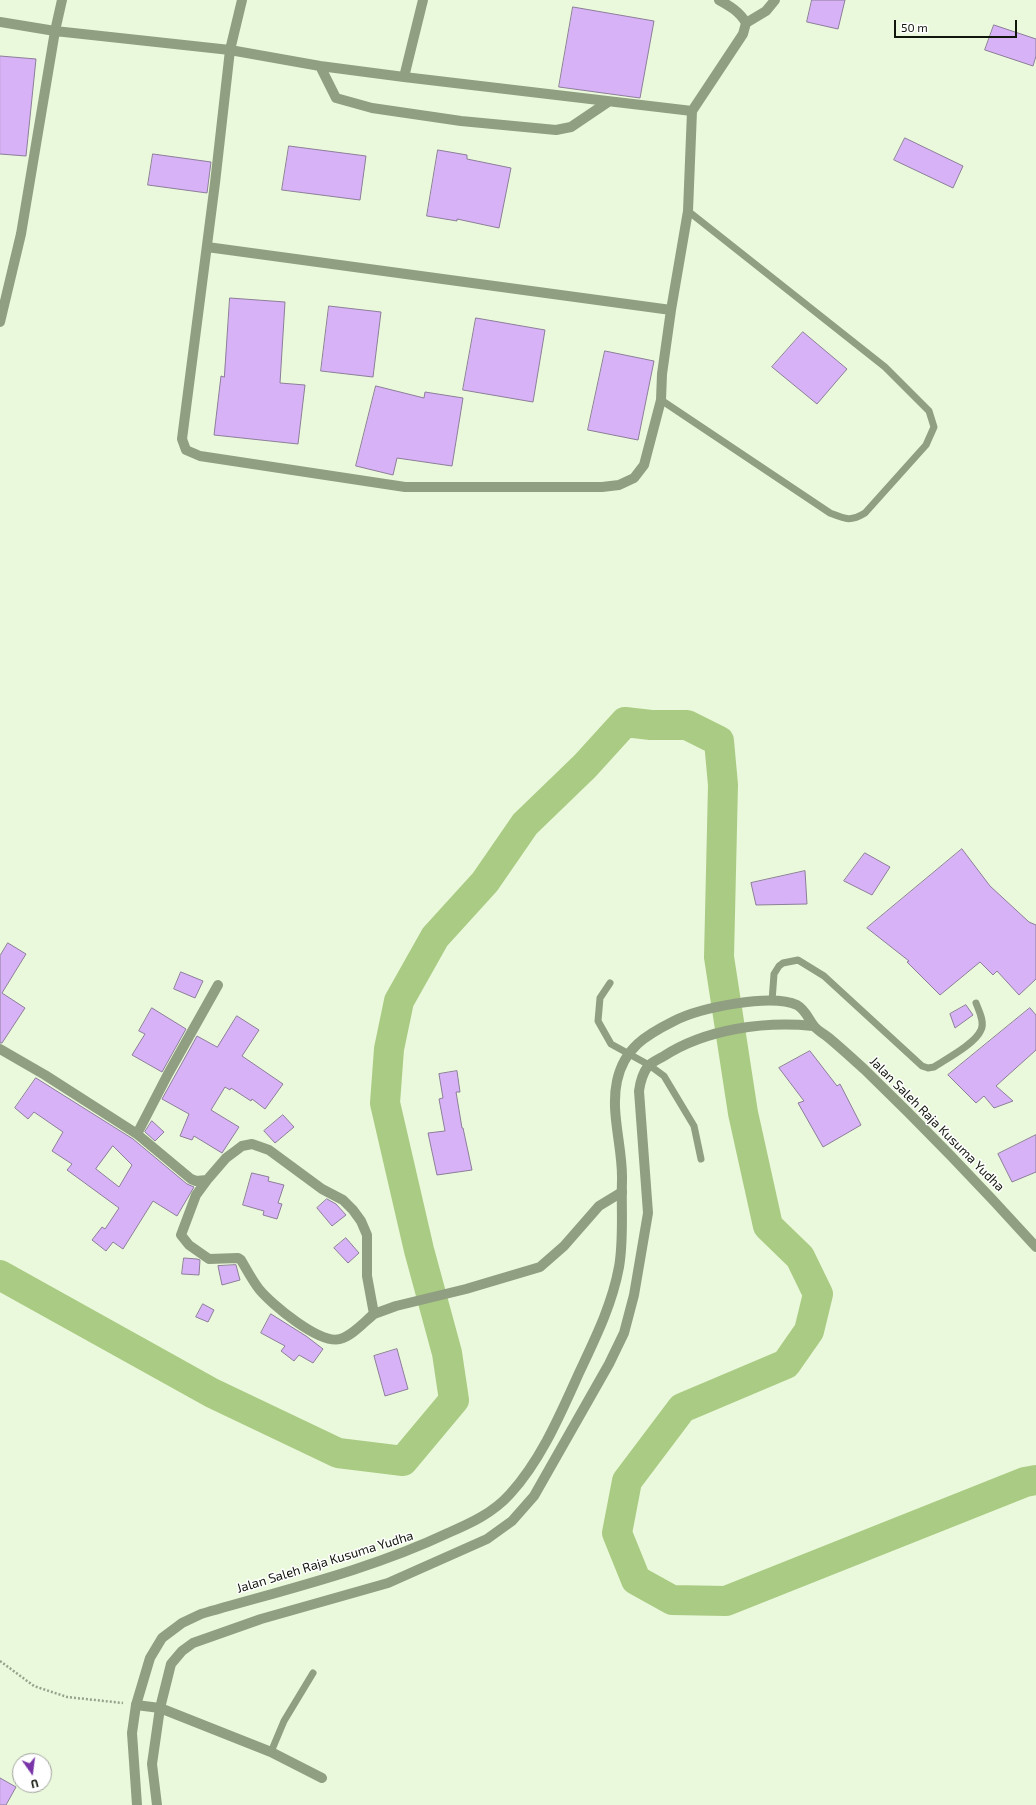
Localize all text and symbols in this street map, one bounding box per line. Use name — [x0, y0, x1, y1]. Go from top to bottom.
scale bar — [896, 12, 1019, 38]
text: 50 m — [901, 20, 928, 34]
street label: Jalan Saleh Raja Kusuma Yudha — [866, 1053, 1008, 1195]
street label: Jalan Saleh Raja Kusuma Yudha — [235, 1528, 415, 1596]
north arrow — [12, 1753, 52, 1793]
text: U — [30, 1777, 40, 1791]

